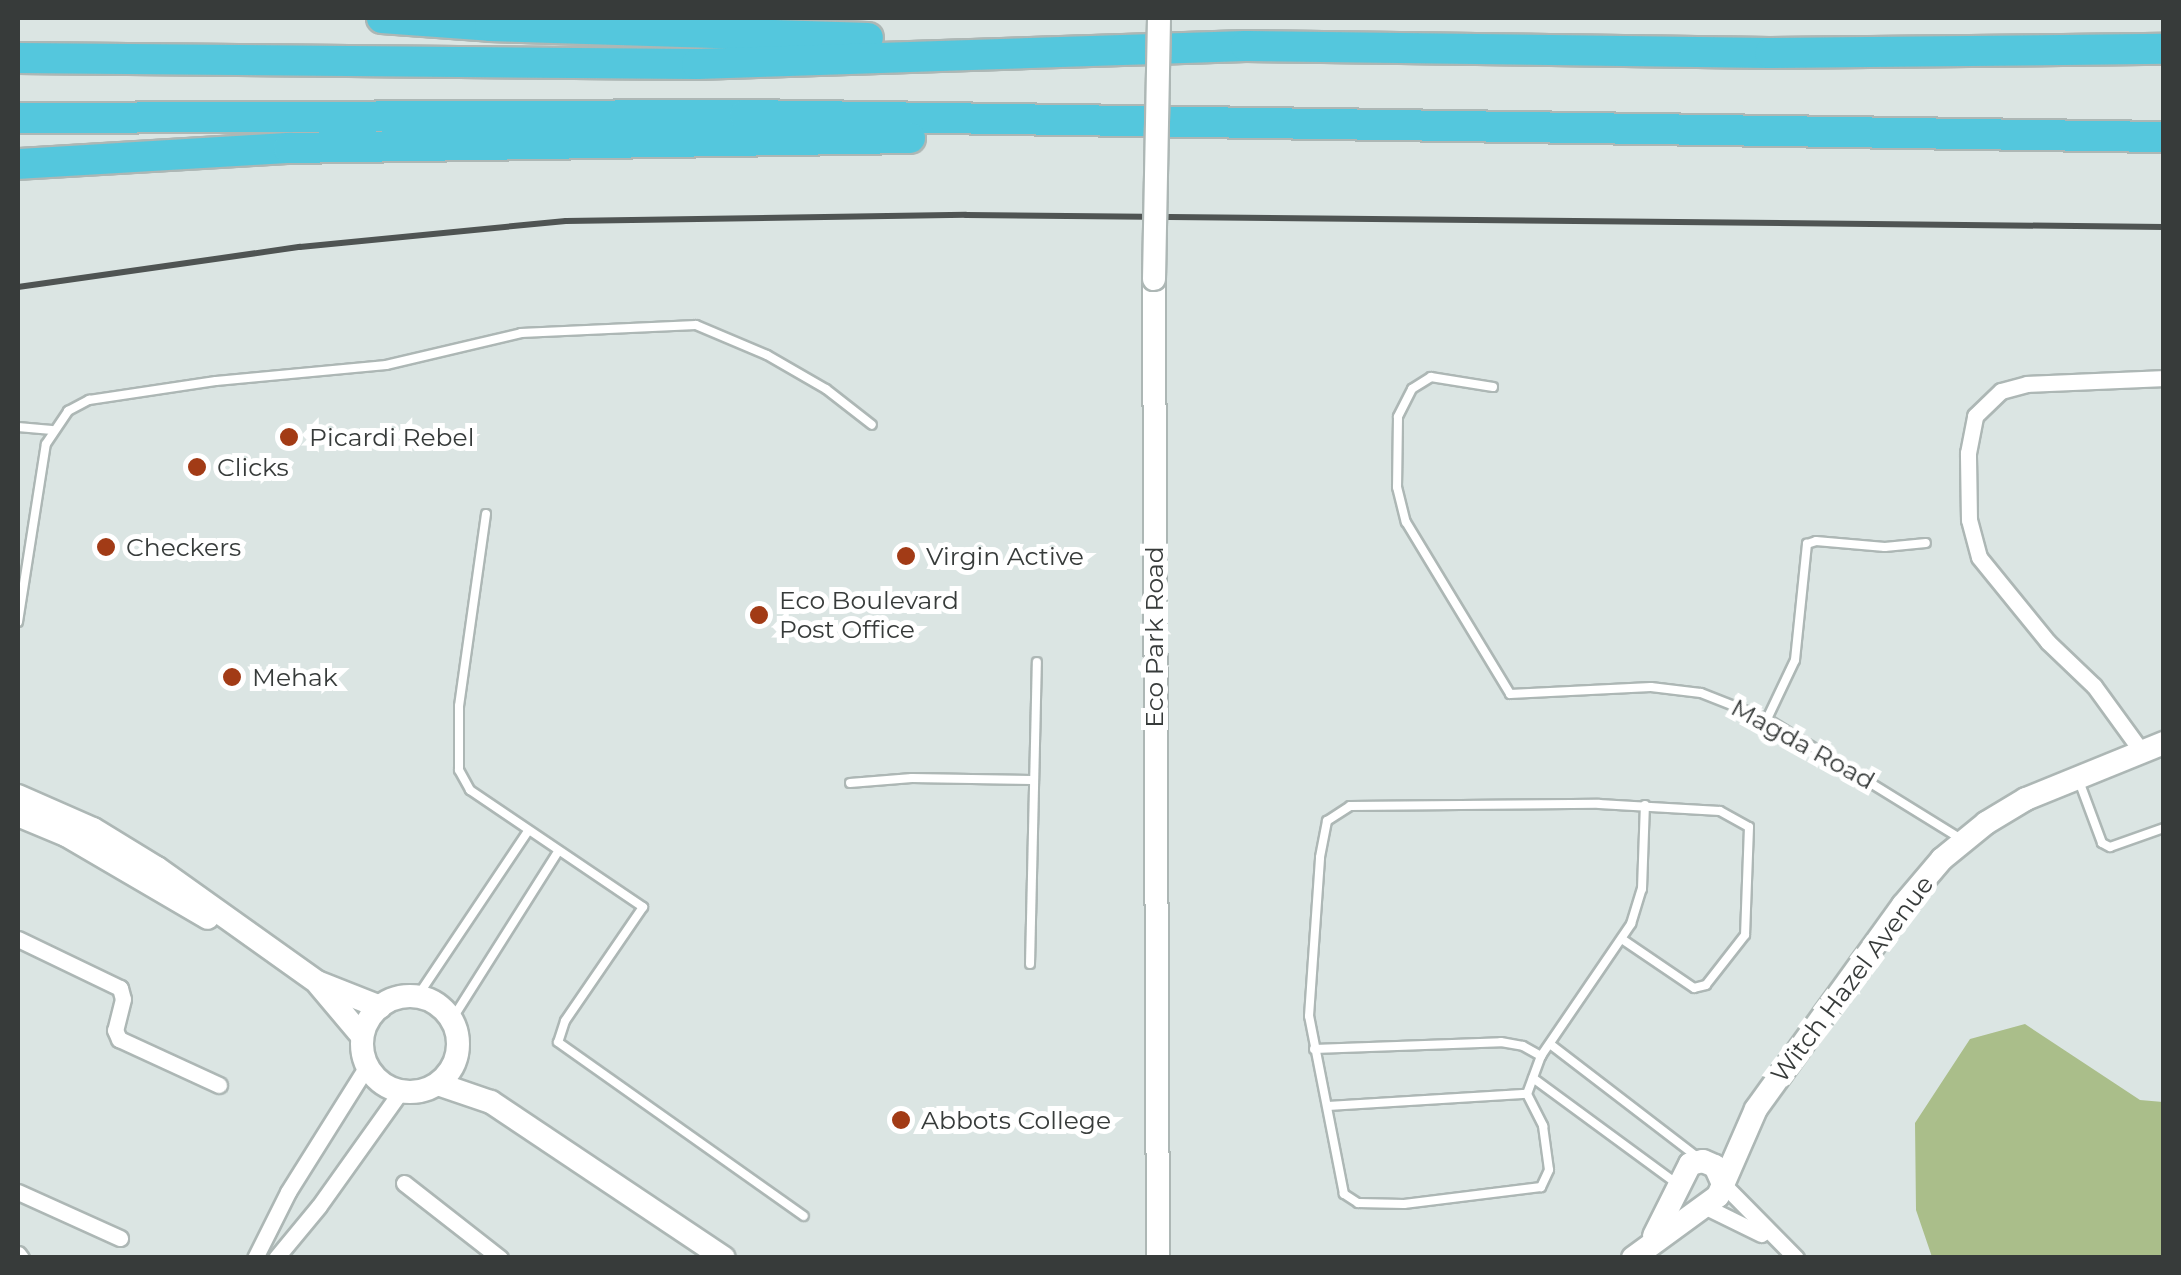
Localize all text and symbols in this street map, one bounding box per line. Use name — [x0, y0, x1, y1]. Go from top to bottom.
place label: Picardi Rebel — [309, 422, 474, 452]
marker: Picardi Rebel — [278, 426, 300, 448]
place label: Clicks — [217, 452, 289, 482]
marker: Clicks — [186, 456, 208, 478]
place label: Checkers — [126, 532, 241, 562]
marker: Checkers — [95, 536, 117, 558]
place label: Virgin Active — [926, 541, 1084, 571]
marker: Virgin Active — [895, 545, 917, 567]
street label: Eco Park Road — [1139, 546, 1169, 728]
place label: Eco Boulevard Post Office — [779, 586, 959, 645]
marker: Eco Boulevard Post Office — [748, 604, 770, 626]
place label: Mehak — [252, 662, 338, 692]
marker: Mehak — [221, 666, 243, 688]
street label: Magda Road — [1726, 692, 1880, 796]
street label: Witch Hazel Avenue — [1764, 870, 1940, 1088]
place label: Abbots College — [921, 1105, 1111, 1135]
marker: Abbots College — [890, 1109, 912, 1131]

